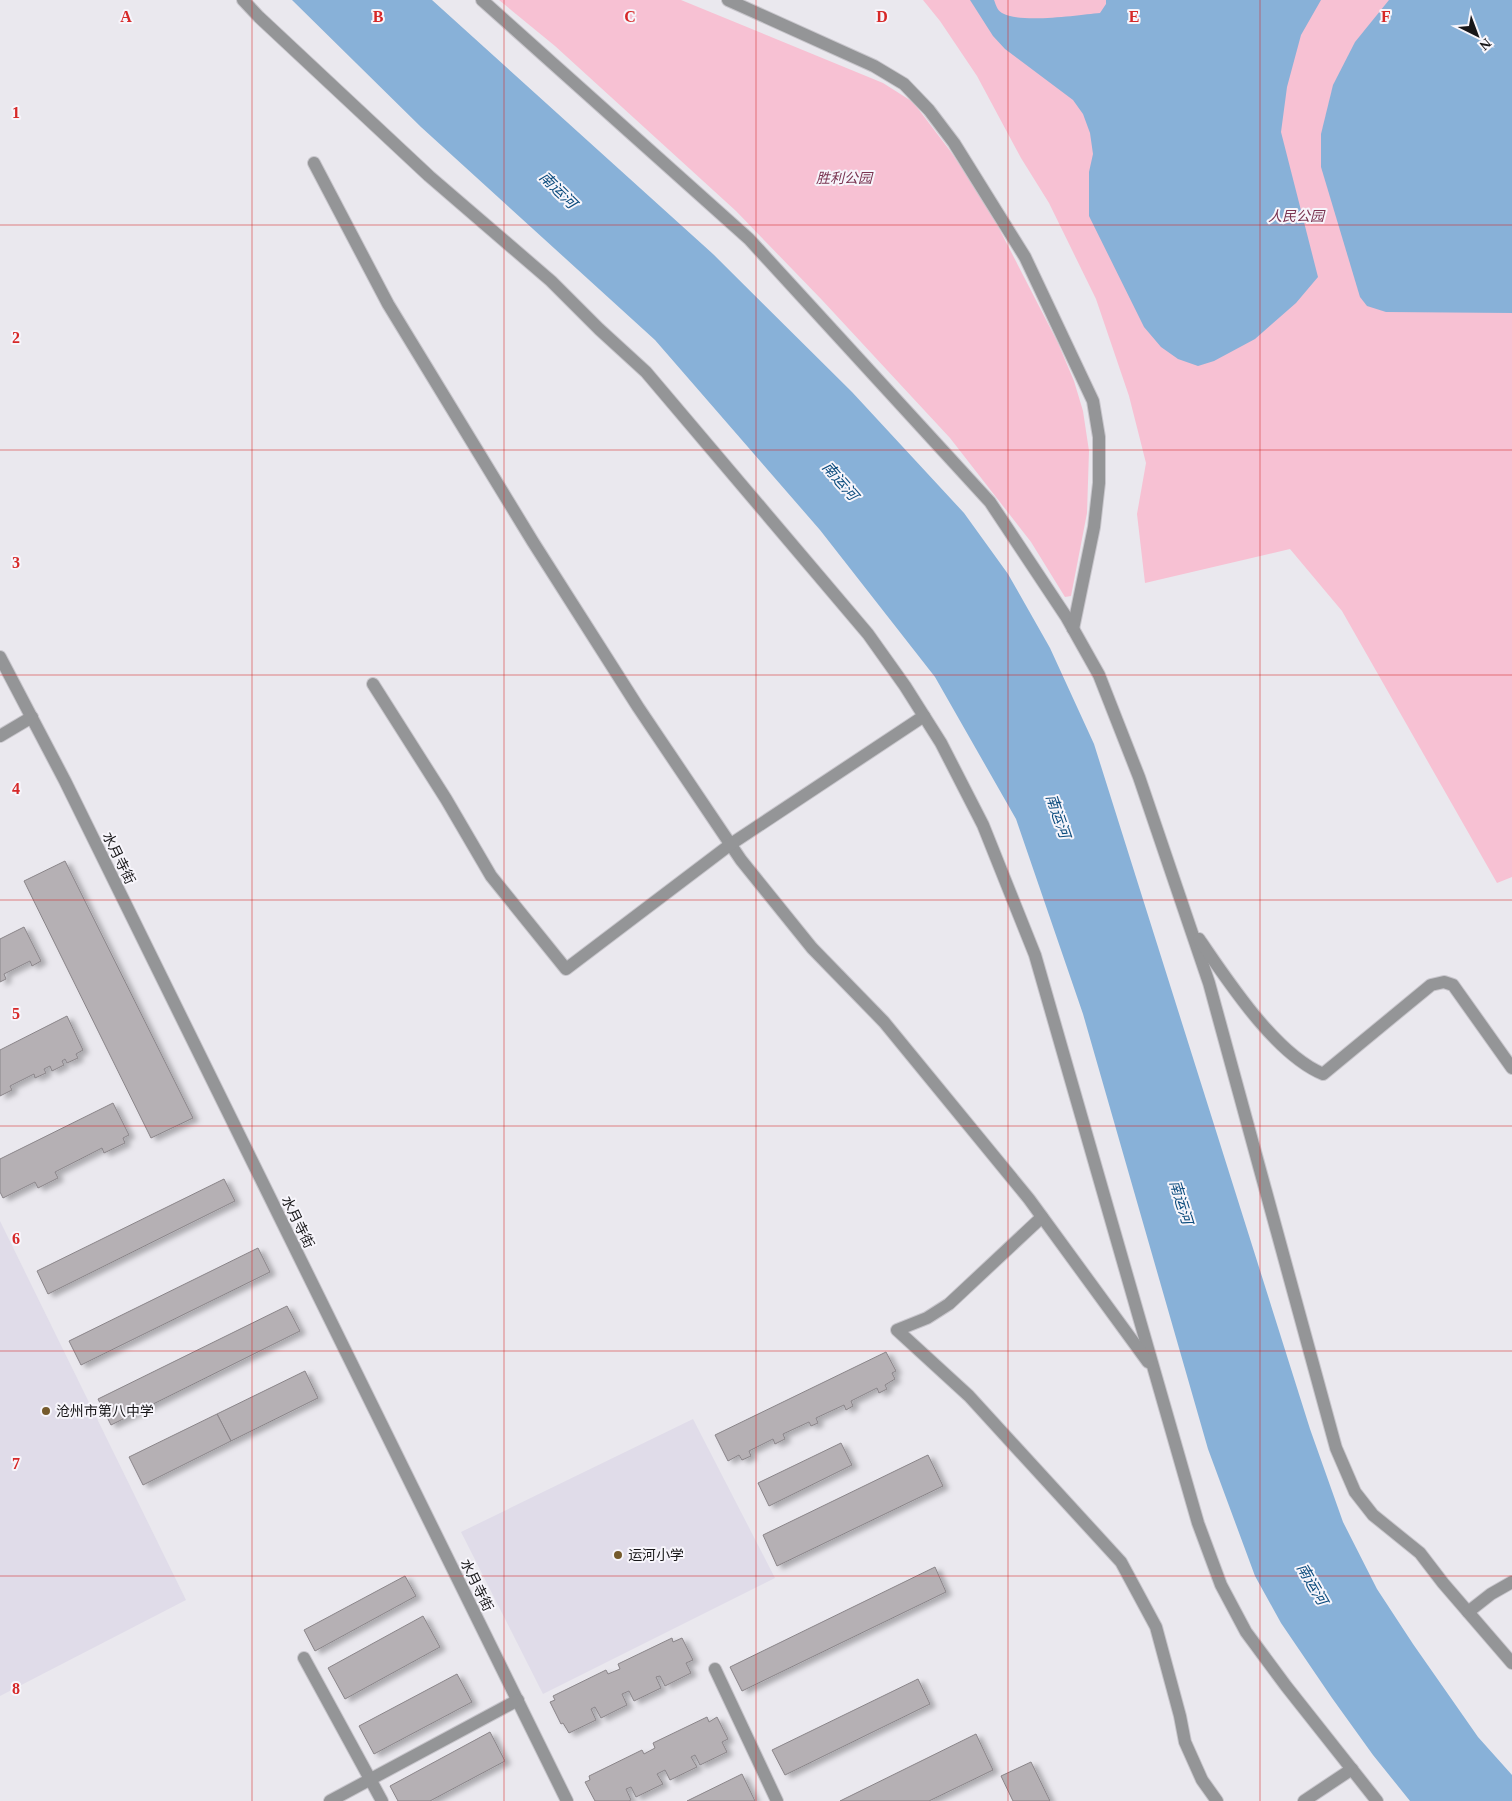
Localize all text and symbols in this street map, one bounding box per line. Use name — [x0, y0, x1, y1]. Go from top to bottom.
text: A — [120, 8, 132, 25]
text: B — [373, 8, 384, 25]
text: C — [624, 8, 636, 25]
text: D — [876, 8, 888, 25]
text: E — [1129, 8, 1139, 25]
text: F — [1381, 8, 1391, 25]
north arrow — [1452, 10, 1502, 60]
text: N — [1477, 35, 1494, 53]
text: 1 — [12, 104, 20, 121]
water label: 南运河 — [536, 168, 582, 214]
park label: 胜利公园 — [816, 171, 874, 186]
park label: 人民公园 — [1268, 209, 1326, 224]
text: 2 — [12, 329, 20, 346]
water label: 南运河 — [819, 459, 863, 505]
text: 3 — [12, 554, 20, 571]
text: 4 — [12, 780, 20, 797]
water label: 南运河 — [1043, 792, 1074, 843]
street label: 水月寺街 — [100, 830, 138, 887]
text: 5 — [12, 1005, 20, 1022]
water label: 南运河 — [1167, 1178, 1196, 1229]
street label: 水月寺街 — [279, 1194, 317, 1251]
text: 6 — [12, 1230, 20, 1247]
place label: 沧州市第八中学 — [56, 1403, 154, 1419]
marker: 沧州市第八中学 — [40, 1405, 52, 1417]
text: 7 — [12, 1455, 20, 1472]
place label: 运河小学 — [628, 1548, 684, 1563]
marker: 运河小学 — [612, 1549, 624, 1561]
street label: 水月寺街 — [458, 1557, 496, 1614]
water label: 南运河 — [1294, 1561, 1332, 1610]
text: 8 — [12, 1680, 20, 1697]

